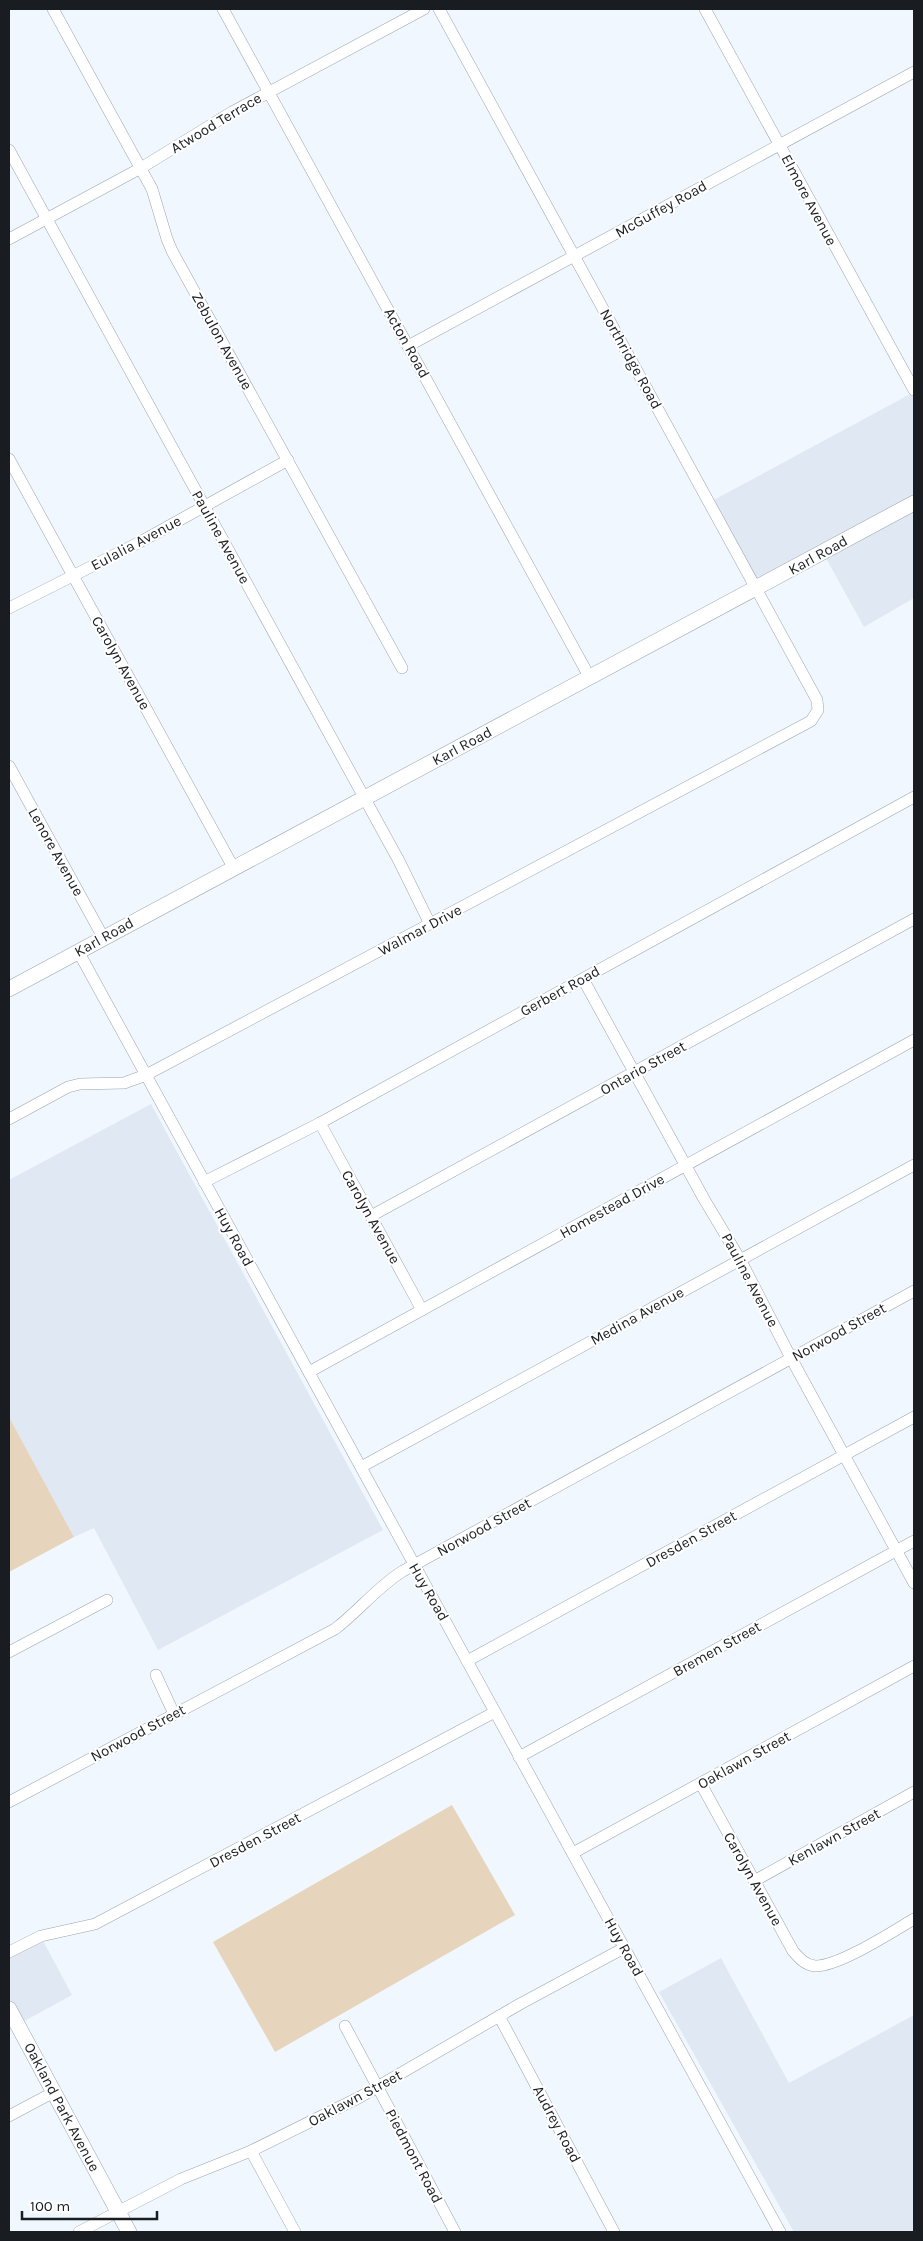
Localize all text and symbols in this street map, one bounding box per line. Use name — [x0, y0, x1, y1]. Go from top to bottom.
street label: Atwood Terrace — [167, 89, 265, 157]
street label: Elmore Avenue — [777, 151, 841, 249]
street label: McGuffey Road — [612, 176, 710, 242]
street label: Zebulon Avenue — [188, 289, 256, 393]
street label: Acton Road — [380, 305, 434, 381]
street label: Northridge Road — [596, 306, 666, 412]
street label: Pauline Avenue — [188, 487, 254, 587]
street label: Eulalia Avenue — [88, 512, 184, 574]
street label: Karl Road — [785, 531, 851, 579]
street label: Carolyn Avenue — [88, 613, 154, 713]
street label: Karl Road — [429, 723, 495, 769]
street label: Lenore Avenue — [24, 805, 88, 899]
street label: Walmar Drive — [375, 901, 465, 959]
street label: Karl Road — [71, 913, 137, 961]
street label: Gerbert Road — [517, 962, 603, 1020]
street label: Ontario Street — [597, 1037, 689, 1099]
street label: Carolyn Avenue — [338, 1167, 404, 1267]
street label: Homestead Drive — [556, 1170, 668, 1242]
street label: Huy Road — [211, 1205, 257, 1269]
street label: Pauline Avenue — [718, 1230, 782, 1330]
street label: Medina Avenue — [587, 1283, 687, 1349]
street label: Norwood Street — [789, 1299, 889, 1365]
street label: Norwood Street — [434, 1494, 534, 1560]
street label: Dresden Street — [642, 1506, 740, 1571]
street label: Huy Road — [405, 1560, 453, 1624]
street label: Bremen Street — [670, 1617, 765, 1681]
street label: Norwood Street — [88, 1700, 189, 1766]
street label: Oaklawn Street — [694, 1727, 794, 1793]
street label: Kenlawn Street — [785, 1804, 884, 1870]
street label: Dresden Street — [206, 1808, 304, 1872]
street label: Carolyn Avenue — [720, 1829, 786, 1929]
street label: Huy Road — [601, 1915, 647, 1979]
street label: Oakland Park Avenue — [20, 2039, 104, 2175]
street label: Oaklawn Street — [305, 2066, 405, 2130]
street label: Audrey Road — [529, 2082, 585, 2166]
street label: Piedmont Road — [382, 2106, 446, 2206]
scale bar — [22, 2188, 158, 2220]
text: 100 m — [30, 2197, 70, 2215]

